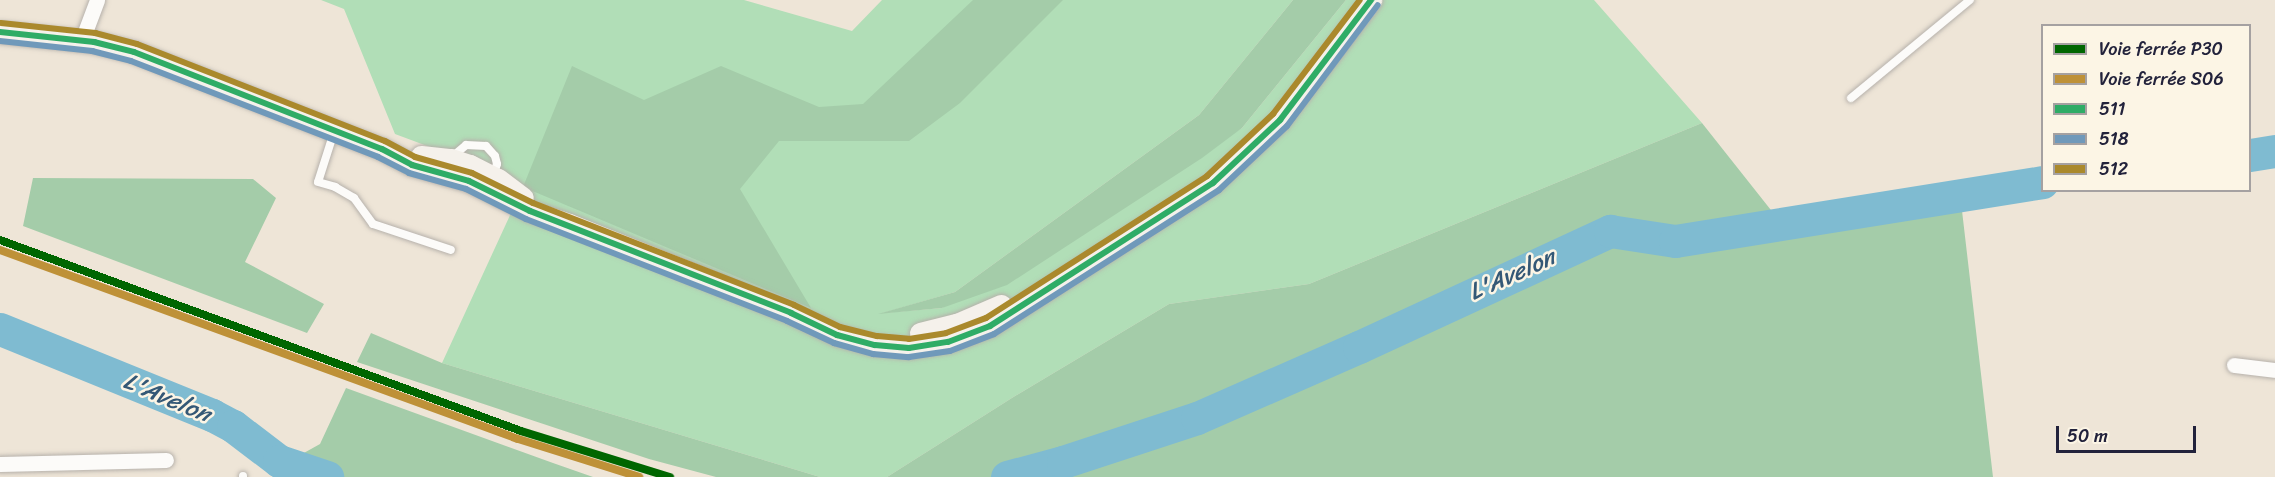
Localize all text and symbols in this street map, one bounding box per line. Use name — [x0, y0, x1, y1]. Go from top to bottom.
legend — [2041, 24, 2251, 192]
text: Voie ferrée P30 — [2099, 33, 2223, 65]
text: Voie ferrée S06 — [2099, 63, 2224, 95]
text: 511 — [2099, 93, 2125, 125]
text: 518 — [2099, 123, 2129, 155]
text: 512 — [2099, 153, 2128, 185]
water label: L'Avelon — [1464, 243, 1560, 307]
water label: L'Avelon — [119, 367, 215, 429]
scale bar — [2059, 414, 2198, 452]
text: 50 m — [2067, 420, 2108, 452]

